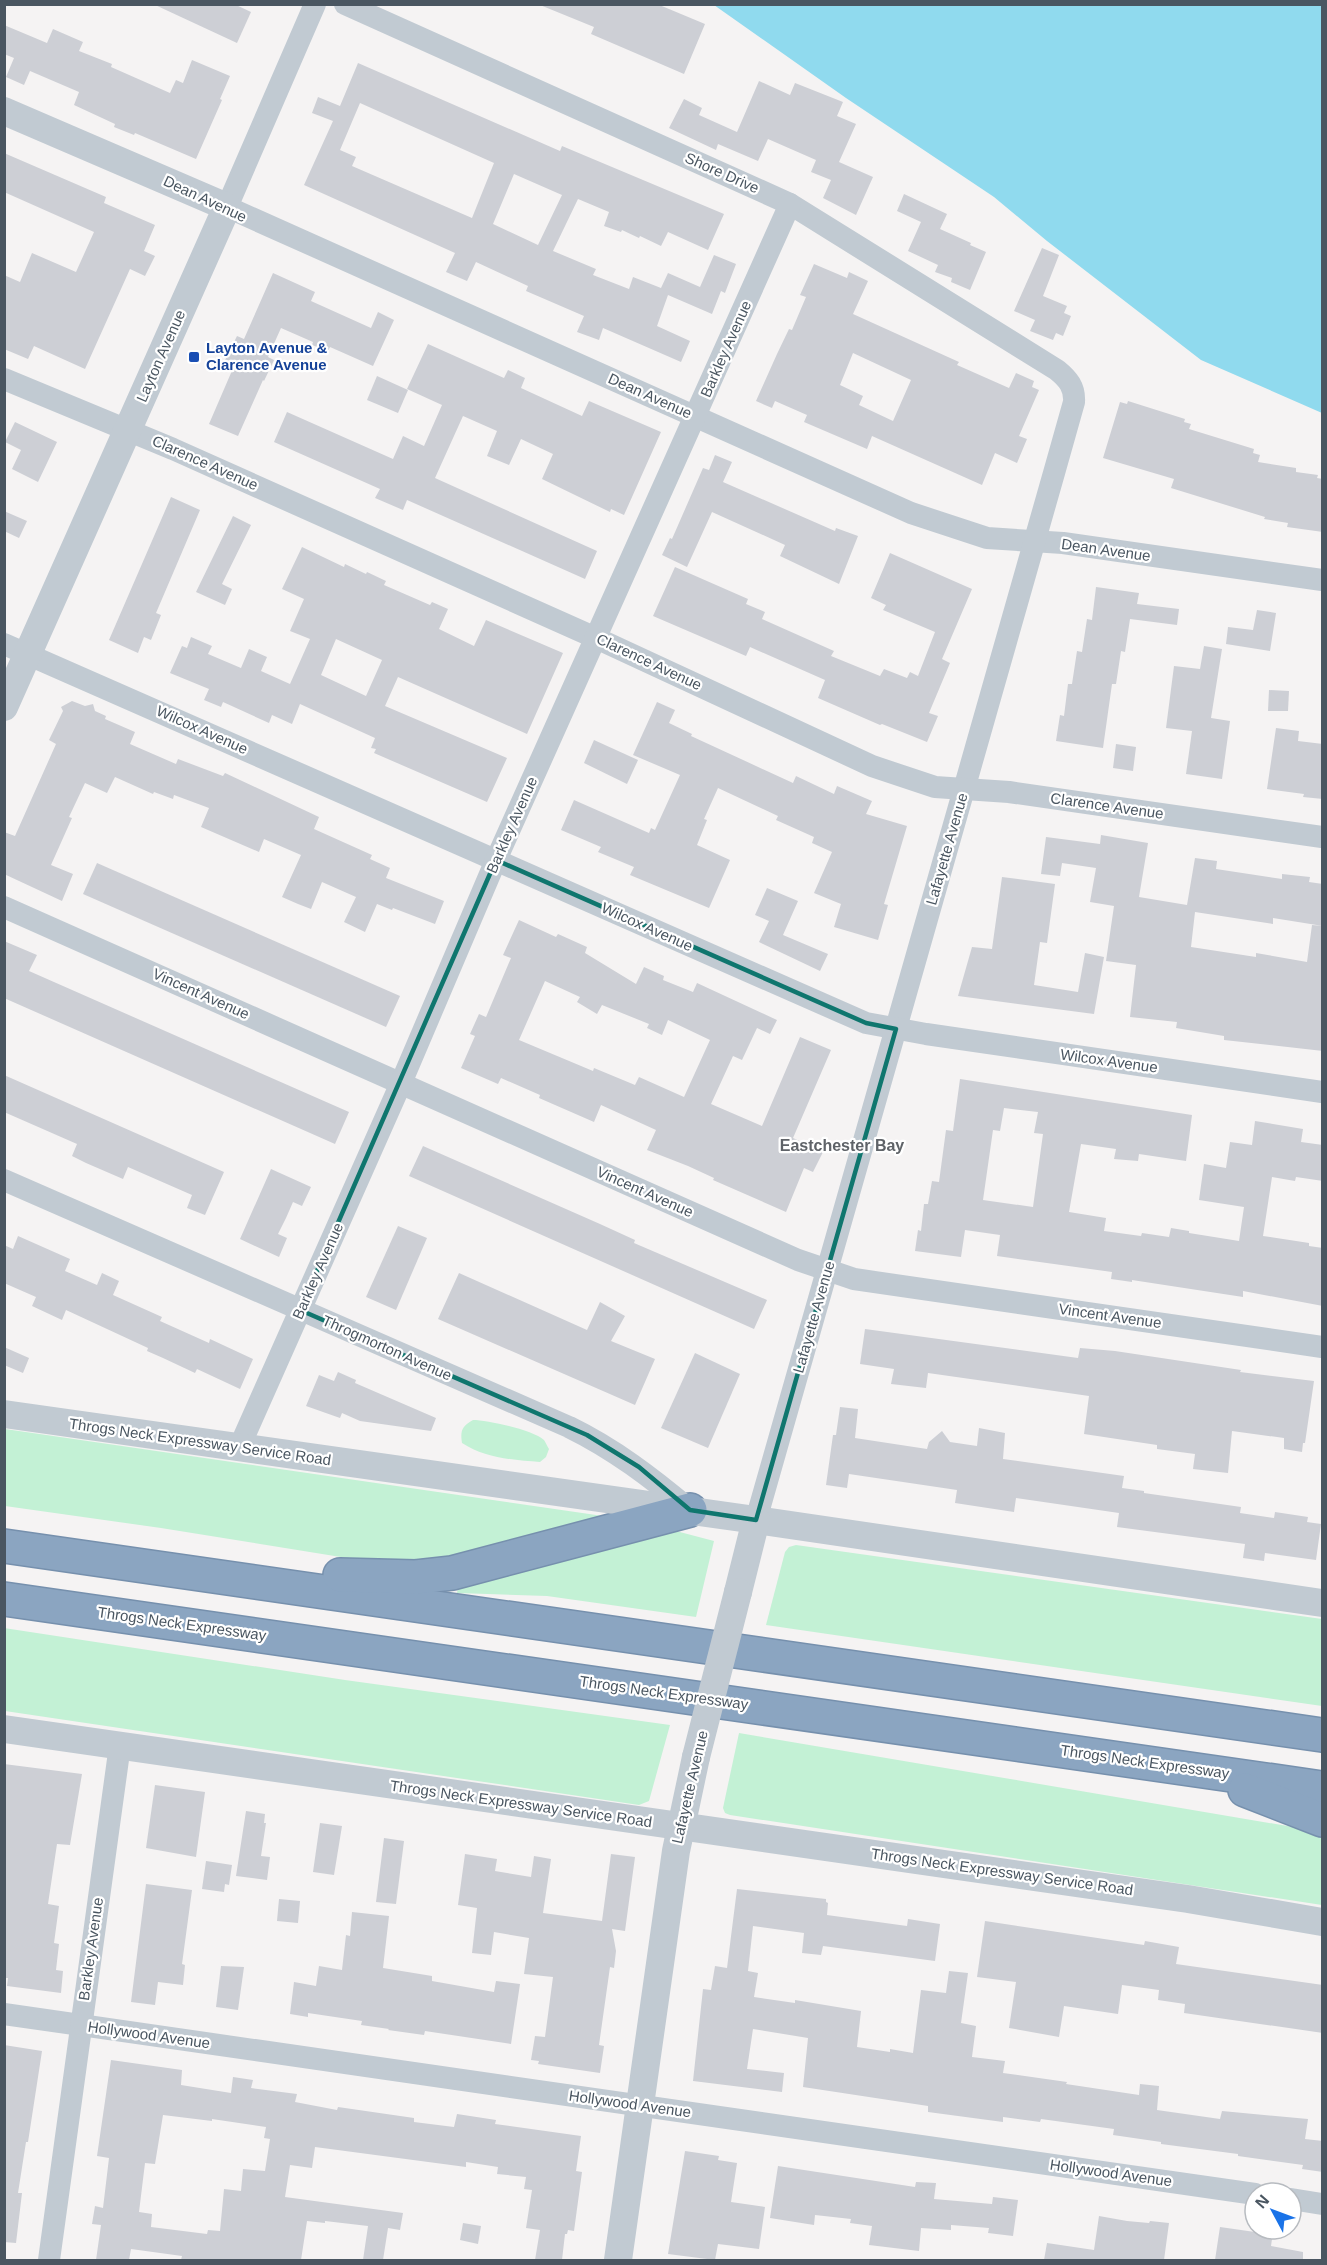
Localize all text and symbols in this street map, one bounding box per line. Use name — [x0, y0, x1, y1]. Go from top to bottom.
street label: Shore Drive — [683, 149, 762, 196]
street label: Dean Avenue — [161, 172, 250, 225]
street label: Barkley Avenue — [697, 298, 754, 400]
street label: Layton Avenue — [133, 307, 188, 404]
place label: Layton Avenue & Clarence Avenue — [206, 339, 328, 373]
marker: Layton Avenue & Clarence Avenue — [187, 350, 201, 364]
street label: Dean Avenue — [606, 370, 695, 422]
street label: Clarence Avenue — [150, 432, 261, 493]
street label: Dean Avenue — [1060, 535, 1152, 564]
street label: Clarence Avenue — [594, 630, 704, 693]
street label: Wilcox Avenue — [154, 702, 250, 757]
street label: Barkley Avenue — [483, 774, 540, 876]
street label: Clarence Avenue — [1049, 789, 1165, 822]
street label: Lafayette Avenue — [922, 791, 971, 907]
street label: Wilcox Avenue — [599, 899, 695, 954]
street label: Vincent Avenue — [150, 965, 252, 1022]
street label: Wilcox Avenue — [1059, 1045, 1159, 1076]
district label: Eastchester Bay — [780, 1137, 904, 1154]
street label: Vincent Avenue — [594, 1163, 696, 1220]
street label: Barkley Avenue — [289, 1220, 346, 1322]
street label: Lafayette Avenue — [789, 1259, 838, 1375]
street label: Vincent Avenue — [1058, 1300, 1163, 1331]
street label: Throgmorton Avenue — [320, 1311, 455, 1384]
street label: Throgs Neck Expressway Service Road — [68, 1415, 332, 1468]
street label: Throgs Neck Expressway — [97, 1603, 268, 1644]
street label: Throgs Neck Expressway — [579, 1672, 750, 1713]
street label: Lafayette Avenue — [668, 1729, 711, 1845]
street label: Throgs Neck Expressway — [1060, 1741, 1231, 1782]
street label: Throgs Neck Expressway Service Road — [389, 1777, 653, 1830]
street label: Throgs Neck Expressway Service Road — [870, 1845, 1134, 1898]
street label: Barkley Avenue — [75, 1896, 106, 2002]
street label: Hollywood Avenue — [87, 2018, 211, 2051]
street label: Hollywood Avenue — [568, 2087, 692, 2120]
street label: Hollywood Avenue — [1049, 2156, 1173, 2189]
north arrow — [1243, 2181, 1303, 2241]
text: N — [1252, 2192, 1272, 2211]

